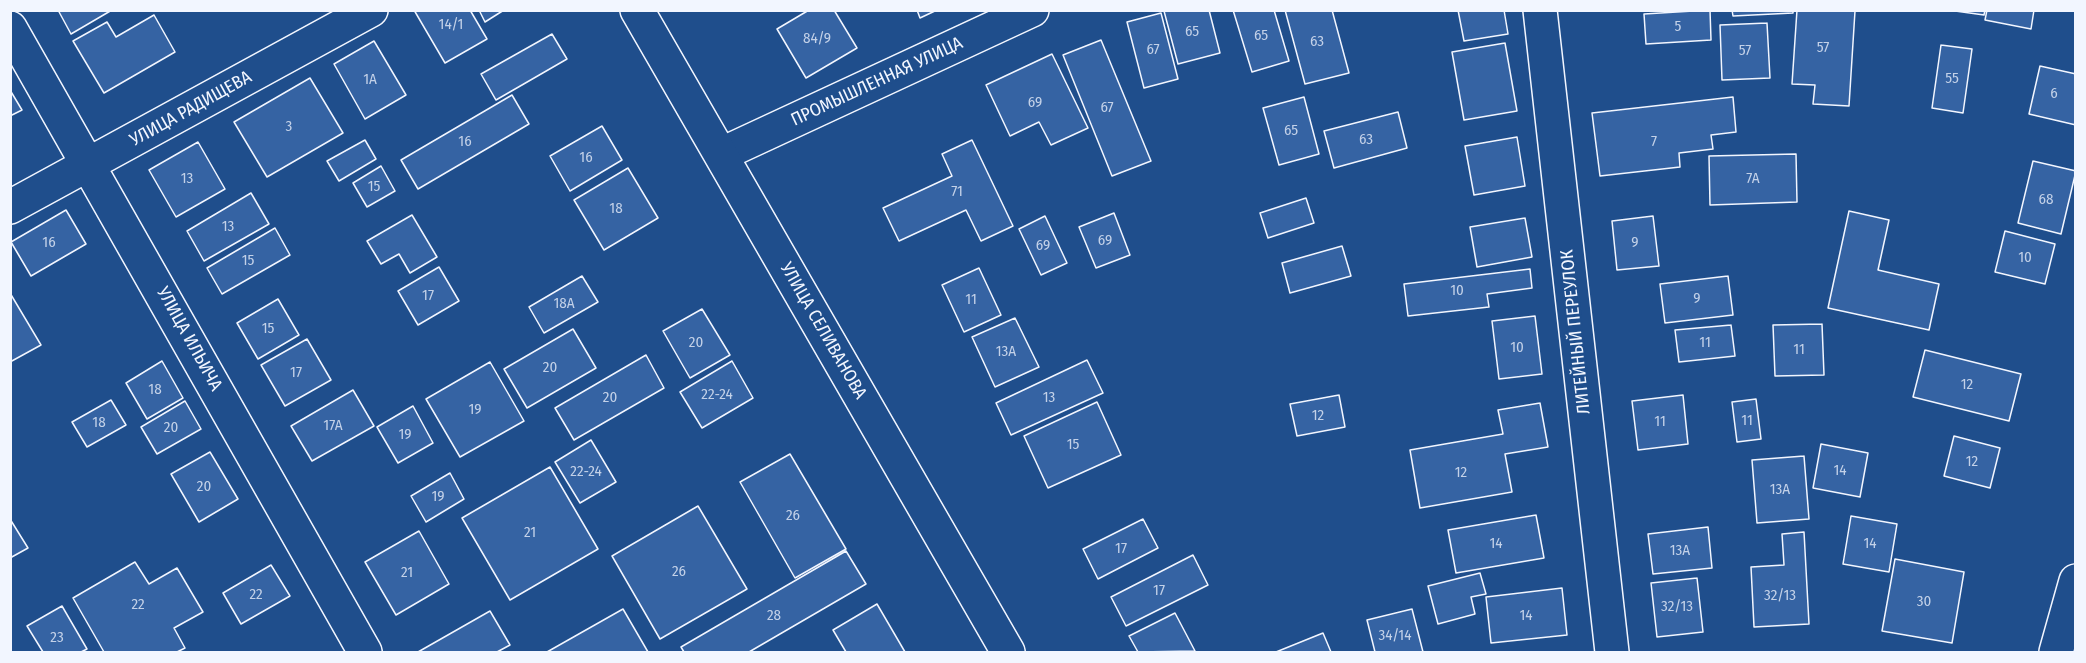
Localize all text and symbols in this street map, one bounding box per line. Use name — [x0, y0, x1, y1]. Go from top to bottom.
house number: 14/1 — [439, 16, 463, 34]
house number: 5 — [1675, 18, 1681, 36]
house number: 65 — [1185, 23, 1199, 41]
house number: 65 — [1254, 27, 1268, 45]
house number: 84/9 — [803, 30, 831, 48]
street label: ПРОМЫШЛЕННАЯ УЛИЦА — [788, 33, 966, 131]
house number: 63 — [1310, 33, 1324, 51]
house number: 57 — [1817, 39, 1829, 57]
house number: 67 — [1146, 41, 1160, 59]
house number: 57 — [1739, 42, 1751, 60]
street label: УЛИЦА РАДИЩЕВА — [126, 67, 256, 151]
house number: 55 — [1945, 70, 1959, 88]
house number: 1А — [363, 71, 377, 89]
house number: 6 — [2050, 85, 2058, 103]
house number: 69 — [1028, 94, 1042, 112]
house number: 67 — [1100, 99, 1114, 117]
house number: 3 — [286, 118, 292, 136]
house number: 65 — [1284, 122, 1298, 140]
house number: 63 — [1359, 131, 1373, 149]
house number: 16 — [458, 133, 472, 151]
house number: 7 — [1651, 133, 1657, 151]
house number: 16 — [579, 149, 593, 167]
house number: 13 — [181, 170, 193, 188]
house number: 7А — [1746, 170, 1760, 188]
house number: 15 — [368, 178, 380, 196]
house number: 71 — [951, 183, 963, 201]
house number: 68 — [2039, 191, 2053, 209]
house number: 18 — [609, 200, 623, 218]
house number: 13 — [222, 218, 234, 236]
house number: 69 — [1098, 232, 1112, 250]
house number: 16 — [42, 234, 56, 252]
house number: 9 — [1631, 234, 1639, 252]
house number: 69 — [1036, 237, 1050, 255]
street label: ЛИТЕЙНЫЙ ПЕРЕУЛОК — [1557, 249, 1595, 415]
house number: 10 — [2018, 249, 2032, 267]
house number: 15 — [242, 252, 254, 270]
street label: УЛИЦА СЕЛИВАНОВА — [775, 259, 871, 403]
house number: 10 — [1450, 282, 1464, 300]
street label: УЛИЦА ИЛЬИЧА — [152, 283, 226, 395]
house number: 17 — [422, 287, 434, 305]
house number: 9 — [1693, 290, 1701, 308]
house number: 11 — [965, 291, 977, 309]
house number: 18А — [553, 295, 575, 313]
house number: 15 — [262, 320, 274, 338]
house number: 20 — [689, 334, 703, 352]
house number: 11 — [1699, 334, 1711, 352]
house number: 10 — [1510, 339, 1524, 357]
house number: 11 — [1793, 341, 1805, 359]
house number: 13А — [996, 343, 1016, 361]
house number: 20 — [543, 359, 557, 377]
house number: 17 — [290, 364, 302, 382]
house number: 12 — [1961, 376, 1973, 394]
house number: 18 — [148, 381, 162, 399]
house number: 22-24 — [701, 386, 733, 404]
house number: 20 — [603, 389, 617, 407]
house number: 13 — [1043, 389, 1055, 407]
house number: 19 — [468, 401, 482, 419]
house number: 12 — [1312, 407, 1324, 425]
house number: 11 — [1741, 412, 1753, 430]
house number: 11 — [1654, 413, 1666, 431]
house number: 18 — [92, 414, 106, 432]
house number: 17А — [323, 417, 343, 435]
house number: 20 — [164, 419, 178, 437]
house number: 19 — [398, 426, 412, 444]
house number: 15 — [1067, 436, 1079, 454]
house number: 12 — [1966, 453, 1978, 471]
house number: 14 — [1833, 462, 1847, 480]
house number: 22-24 — [570, 463, 602, 481]
house number: 12 — [1455, 464, 1467, 482]
house number: 20 — [197, 478, 211, 496]
house number: 13А — [1770, 481, 1790, 499]
house number: 19 — [431, 488, 445, 506]
house number: 26 — [786, 507, 800, 525]
house number: 21 — [524, 524, 536, 542]
house number: 14 — [1489, 535, 1503, 553]
house number: 14 — [1863, 535, 1877, 553]
house number: 17 — [1115, 540, 1127, 558]
house number: 13А — [1670, 542, 1690, 560]
house number: 26 — [672, 563, 686, 581]
house number: 21 — [401, 564, 413, 582]
house number: 17 — [1153, 582, 1165, 600]
house number: 22 — [249, 586, 263, 604]
house number: 32/13 — [1764, 587, 1796, 605]
house number: 30 — [1917, 593, 1931, 611]
house number: 22 — [131, 596, 145, 614]
house number: 32/13 — [1661, 598, 1693, 616]
house number: 28 — [767, 607, 781, 625]
house number: 14 — [1519, 607, 1533, 625]
house number: 34/14 — [1379, 627, 1411, 645]
house number: 23 — [50, 629, 64, 647]

